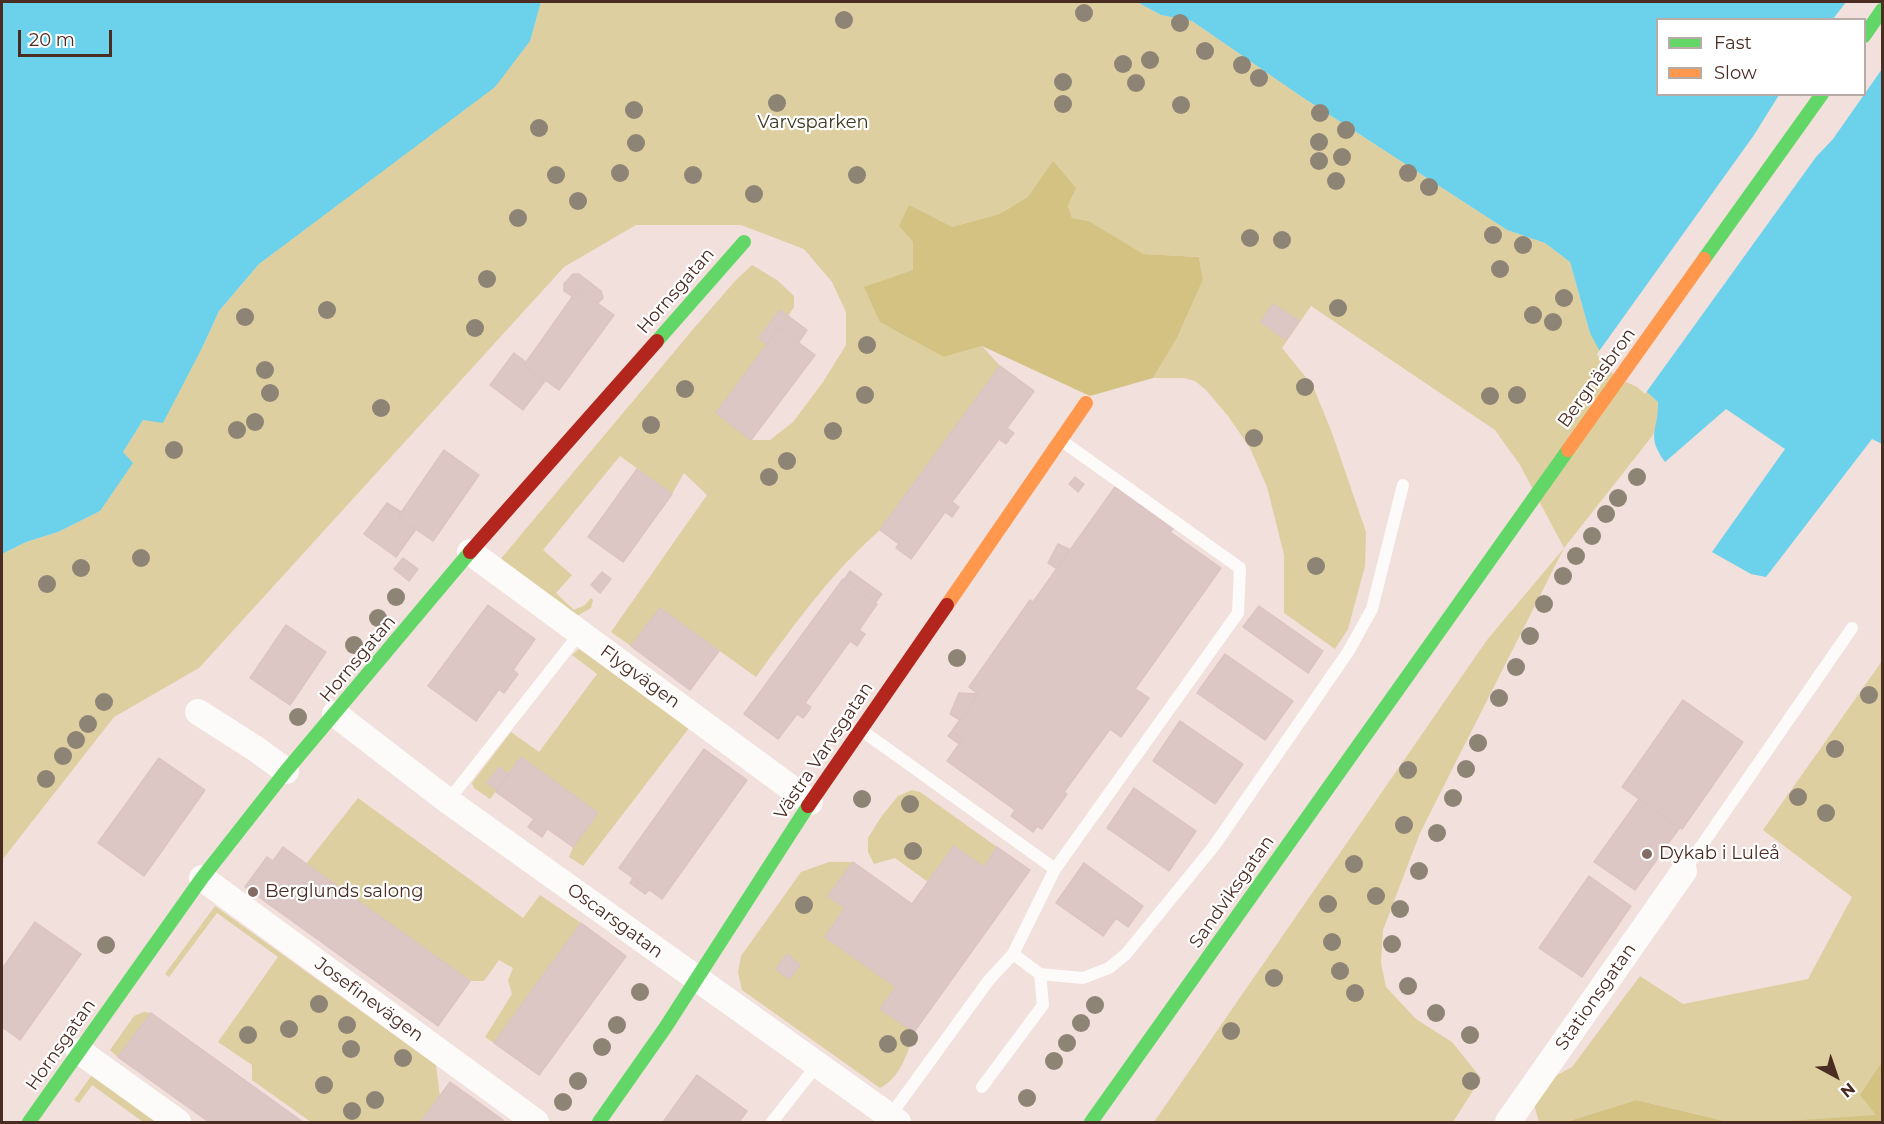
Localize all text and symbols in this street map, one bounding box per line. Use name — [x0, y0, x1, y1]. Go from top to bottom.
scale bar — [21, 18, 116, 56]
legend — [1656, 18, 1866, 96]
text: 20 m — [29, 29, 75, 51]
text: Fast — [1714, 32, 1752, 54]
text: Slow — [1714, 62, 1757, 84]
park label: Varvsparken — [757, 112, 869, 134]
street label: Hornsgatan — [633, 244, 719, 338]
street label: Bergnäsbron — [1554, 324, 1640, 432]
street label: Hornsgatan — [315, 611, 401, 707]
street label: Flygvägen — [596, 641, 684, 713]
street label: Västra Varvsgatan — [770, 678, 878, 824]
street label: Sandviksgatan — [1185, 831, 1279, 953]
place label: Dykab i Luleå — [1659, 843, 1780, 865]
marker: Dykab i Luleå — [1640, 847, 1654, 861]
street label: Oscarsgatan — [563, 879, 667, 963]
place label: Berglunds salong — [265, 881, 424, 903]
marker: Berglunds salong — [246, 885, 260, 899]
street label: Stationsgatan — [1551, 939, 1641, 1055]
street label: Josefinevägen — [310, 953, 428, 1047]
street label: Hornsgatan — [22, 995, 100, 1095]
north arrow — [1806, 1046, 1866, 1106]
text: N — [1837, 1079, 1859, 1102]

